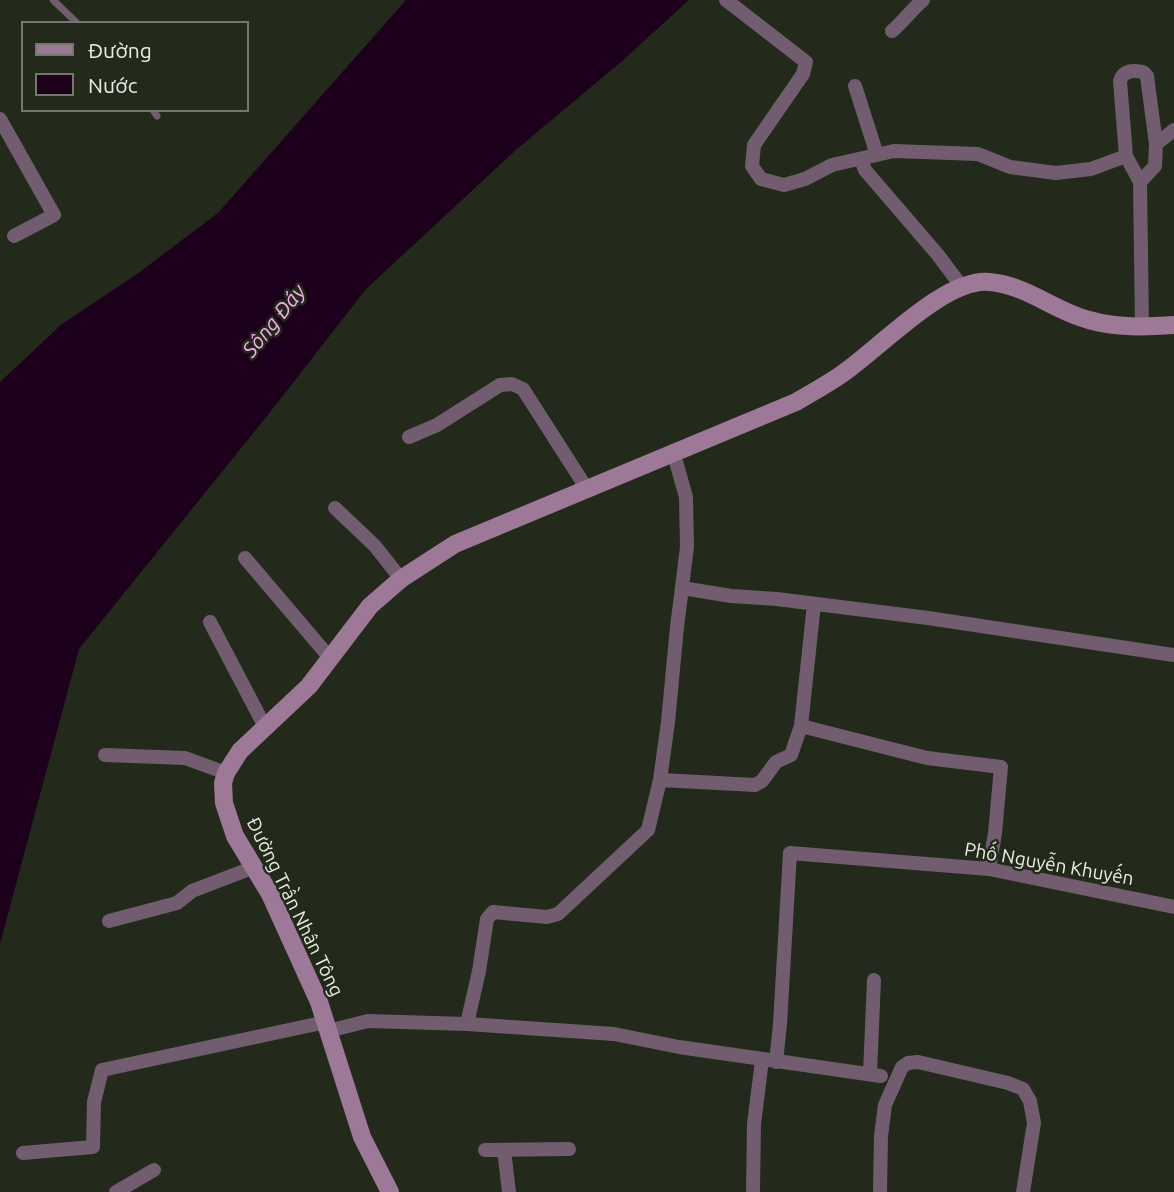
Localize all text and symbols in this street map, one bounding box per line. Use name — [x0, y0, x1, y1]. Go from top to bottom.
legend — [21, 21, 248, 112]
text: Đường — [88, 38, 152, 62]
text: Nước — [88, 73, 138, 97]
water label: Sông Đáy — [237, 280, 311, 362]
street label: Đường Trần Nhân Tông — [242, 814, 348, 1000]
street label: Phố Nguyễn Khuyến — [963, 838, 1135, 890]

